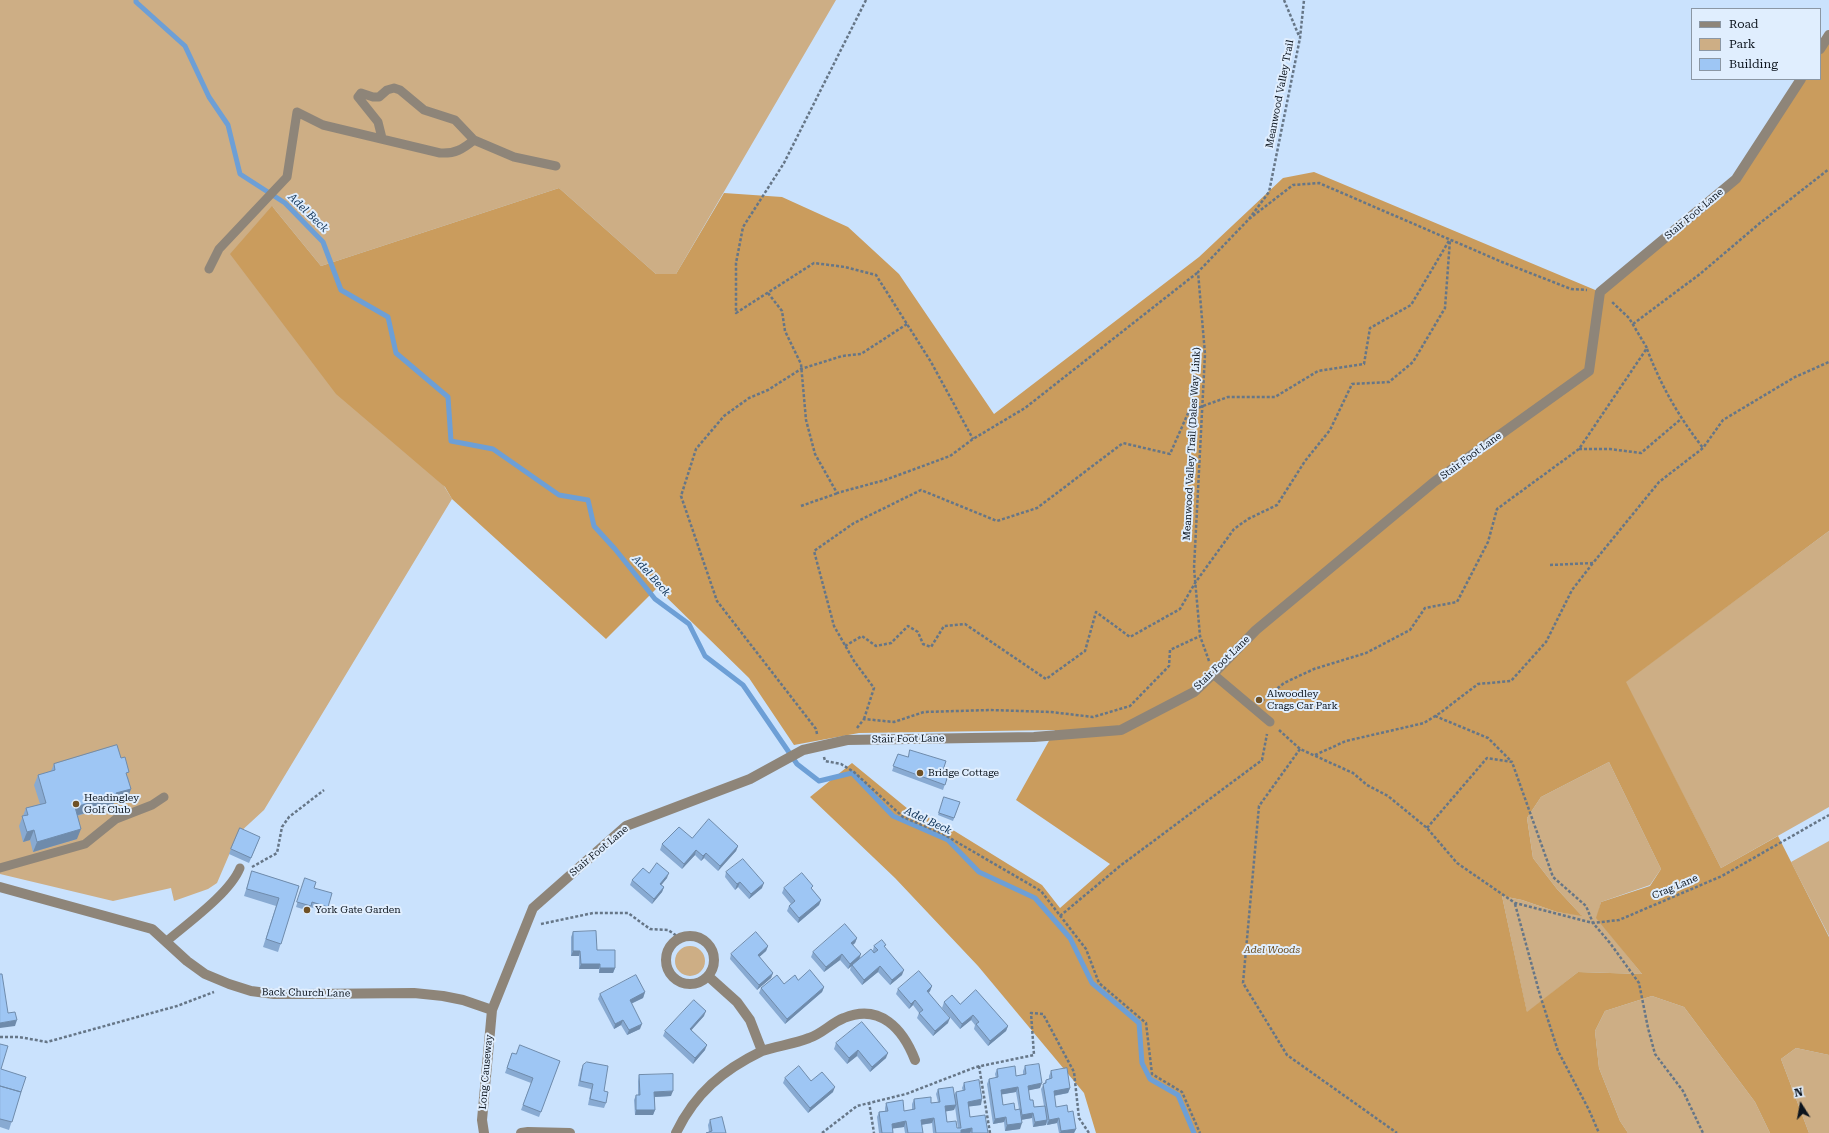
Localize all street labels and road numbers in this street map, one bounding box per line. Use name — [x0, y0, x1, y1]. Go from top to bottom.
street label: Meanwood Valley Trail — [1264, 39, 1296, 149]
street label: Stair Foot Lane — [1662, 186, 1726, 242]
street label: Meanwood Valley Trail (Dales Way Link) — [1181, 347, 1203, 541]
street label: Stair Foot Lane — [1438, 430, 1504, 482]
street label: Stair Foot Lane — [1192, 633, 1252, 693]
street label: Stair Foot Lane — [871, 732, 945, 746]
street label: Stair Foot Lane — [567, 823, 631, 879]
street label: Crag Lane — [1650, 872, 1700, 902]
street label: Back Church Lane — [262, 986, 350, 1000]
street label: Long Causeway — [477, 1034, 495, 1110]

